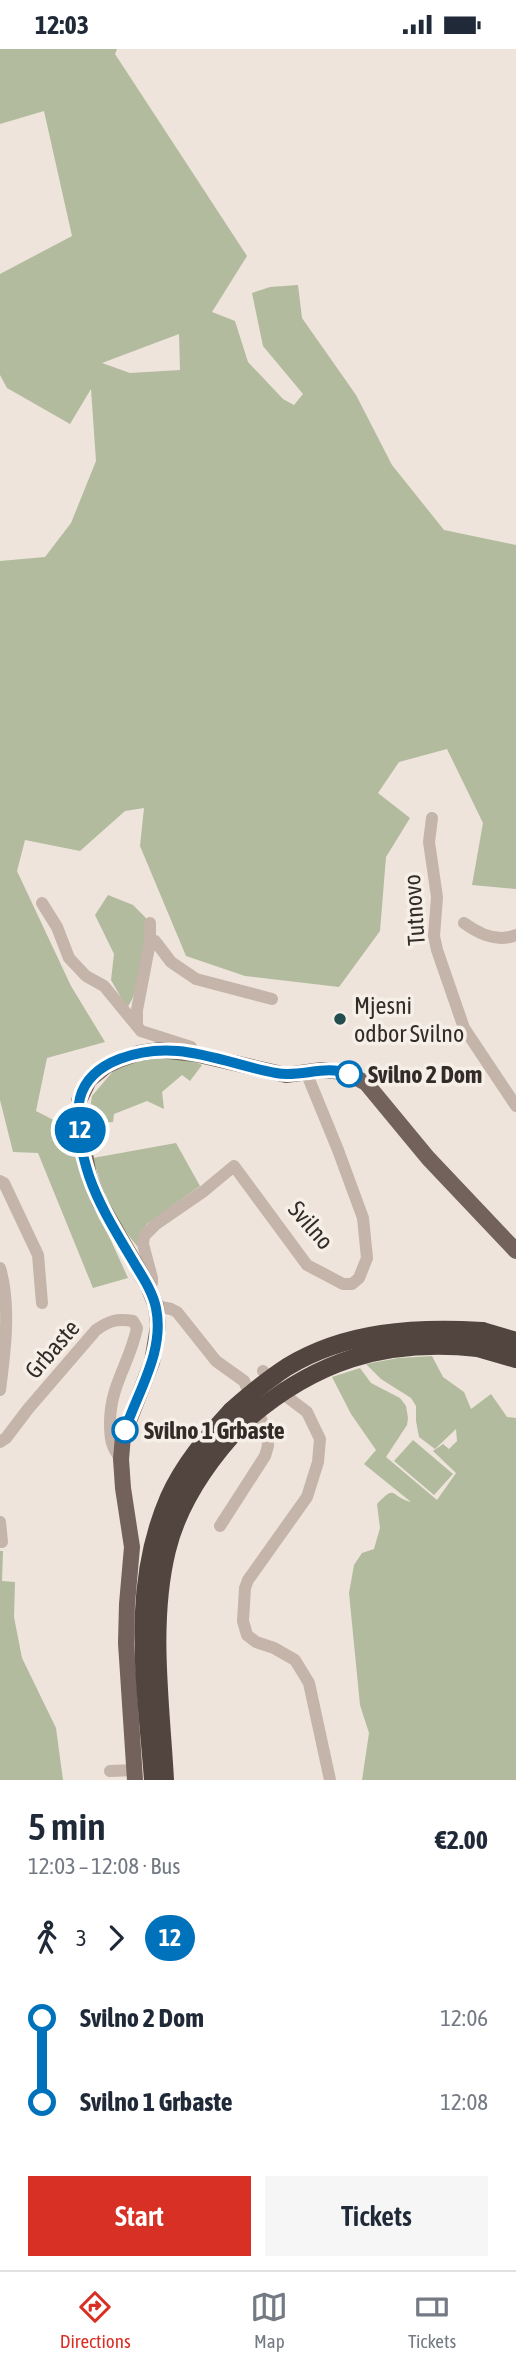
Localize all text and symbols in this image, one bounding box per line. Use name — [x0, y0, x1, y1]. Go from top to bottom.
text: 12:03 — [35, 10, 89, 40]
street label: Tutnovo — [398, 873, 430, 947]
place label: Mjesni odbor Svilno — [354, 992, 464, 1047]
marker: Mjesni odbor Svilno — [332, 1011, 348, 1027]
marker: Svilno 2 Dom — [336, 1061, 362, 1087]
place label: Svilno 2 Dom — [368, 1061, 482, 1088]
line badge: 12 — [48, 1107, 112, 1153]
text: 12 — [69, 1116, 91, 1143]
street label: Svilno — [283, 1196, 339, 1254]
street label: Grbaste — [19, 1314, 85, 1384]
marker: Svilno 1 Grbaste — [112, 1417, 138, 1443]
place label: Svilno 1 Grbaste — [144, 1417, 285, 1444]
text: 5 min — [28, 1805, 106, 1848]
text: €2.00 — [435, 1825, 488, 1855]
text: 12:03 – 12:08 · Bus — [28, 1853, 180, 1879]
icon: walk — [28, 1919, 66, 1957]
icon: forward — [97, 1919, 135, 1957]
text: 12 — [159, 1924, 181, 1951]
text: 3 — [76, 1925, 87, 1951]
text: Svilno 2 Dom — [80, 2003, 204, 2033]
text: 12:06 — [440, 2005, 488, 2031]
text: Svilno 1 Grbaste — [80, 2087, 233, 2117]
text: 12:08 — [440, 2089, 488, 2115]
button: Start — [28, 2176, 251, 2256]
button: Tickets — [265, 2176, 488, 2256]
tab: Directions — [60, 2288, 131, 2352]
tab: Map — [250, 2288, 288, 2352]
tab: Tickets — [408, 2288, 456, 2352]

